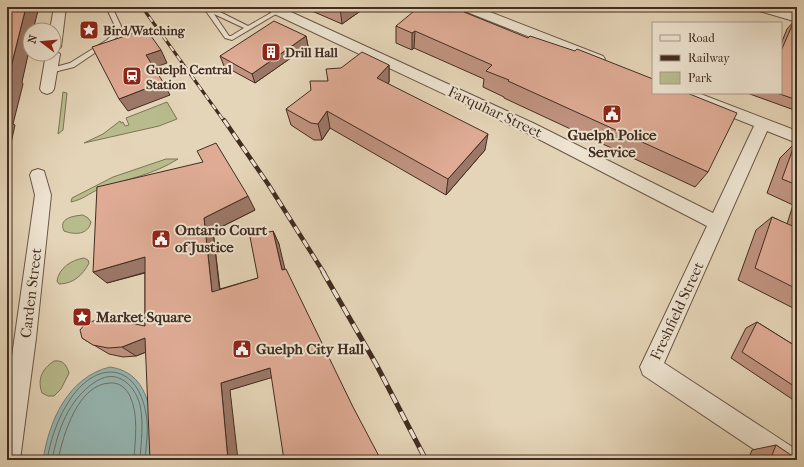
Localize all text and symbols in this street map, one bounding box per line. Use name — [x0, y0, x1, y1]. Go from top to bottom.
place icon: Bird/Watching — [78, 19, 100, 41]
north arrow — [22, 22, 62, 62]
legend — [652, 22, 782, 94]
place label: Bird/Watching — [103, 23, 186, 39]
text: Road — [688, 31, 715, 45]
text: N — [25, 33, 40, 45]
building icon: Drill Hall — [260, 41, 282, 63]
place label: Drill Hall — [285, 45, 338, 60]
text: Railway — [688, 51, 730, 65]
place label: Guelph Central Station — [146, 62, 232, 92]
station icon: Guelph Central Station — [121, 65, 143, 87]
text: Park — [688, 71, 713, 85]
street label: Farquhar Street — [445, 82, 546, 142]
public building icon: Guelph Police Service — [601, 103, 623, 125]
place label: Guelph Police Service — [568, 126, 657, 161]
place label: Ontario Court of Justice — [175, 221, 268, 256]
public building icon: Ontario Court of Justice — [150, 228, 172, 250]
street label: Carden Street — [17, 246, 46, 339]
street label: Freshfield Street — [646, 258, 708, 363]
place icon: Market Square — [71, 306, 93, 328]
place label: Market Square — [95, 308, 192, 326]
public building icon: Guelph City Hall — [231, 338, 253, 360]
place label: Guelph City Hall — [256, 340, 365, 358]

